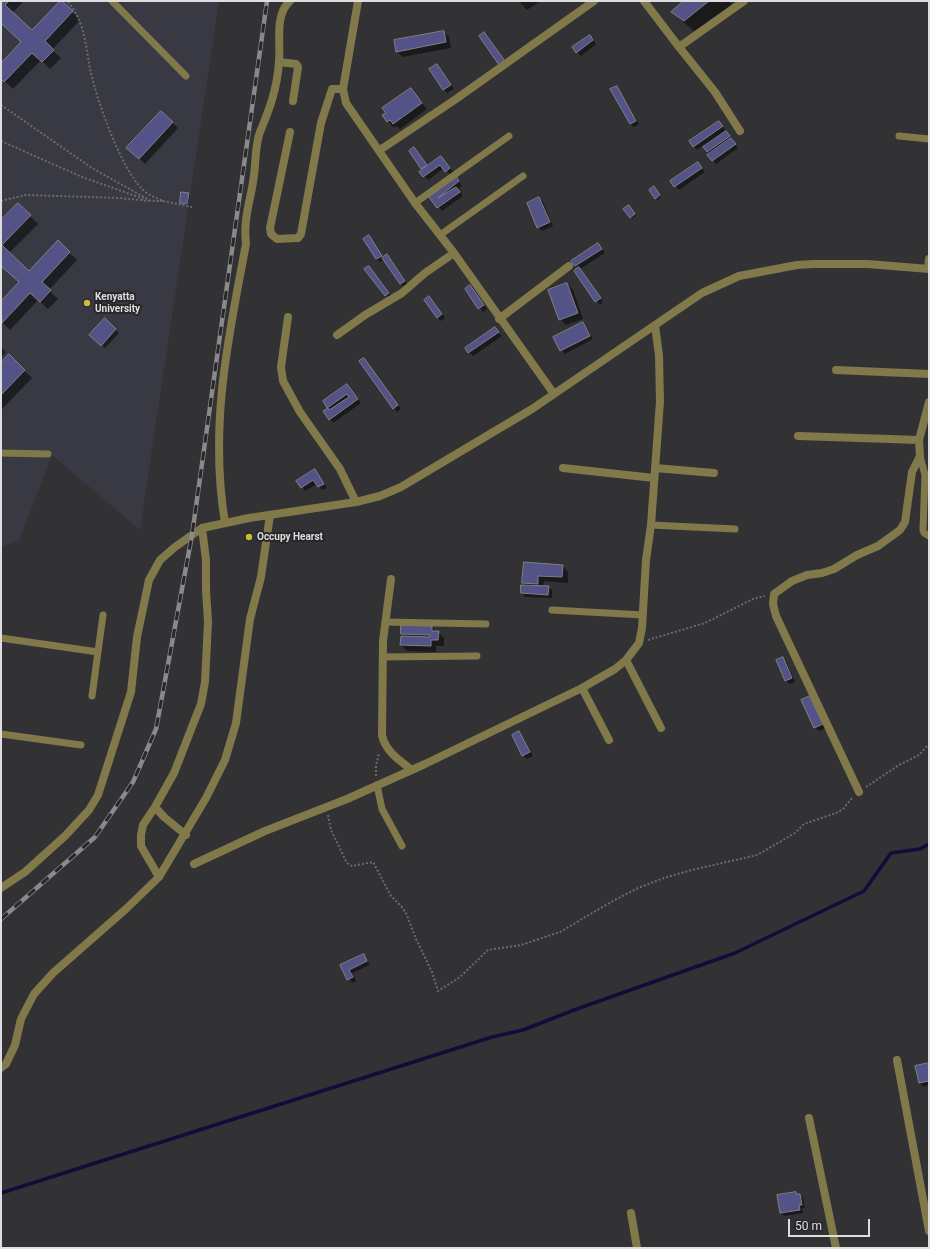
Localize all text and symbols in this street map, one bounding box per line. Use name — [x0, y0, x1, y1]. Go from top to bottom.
place label: Kenyatta University — [95, 291, 140, 314]
marker: Kenyatta University — [82, 298, 92, 308]
place label: Occupy Hearst — [257, 531, 323, 543]
marker: Occupy Hearst — [244, 532, 254, 542]
scale bar — [790, 1211, 872, 1237]
text: 50 m — [795, 1219, 822, 1233]

